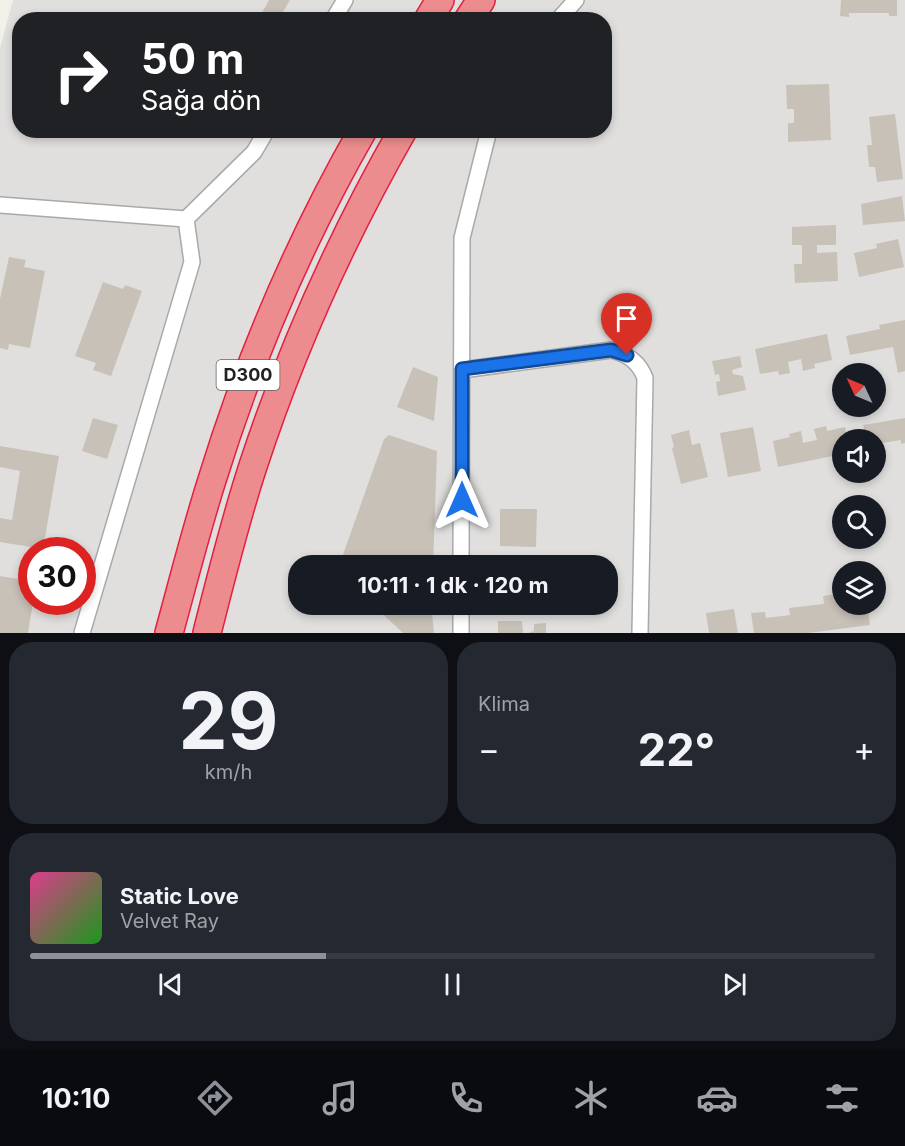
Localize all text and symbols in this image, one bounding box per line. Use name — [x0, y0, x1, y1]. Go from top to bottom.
text: 50 m — [141, 33, 244, 84]
icon: right — [42, 36, 120, 114]
text: Sağa dön — [141, 84, 261, 117]
pin — [601, 293, 652, 355]
icon: arrive — [610, 302, 643, 335]
road number: D300 — [216, 360, 280, 390]
north arrow — [832, 363, 886, 417]
map controls — [832, 363, 886, 615]
button: sound — [832, 429, 886, 483]
position arrow — [430, 468, 494, 532]
button: search — [832, 495, 886, 549]
speed limit sign: 30 — [18, 537, 96, 615]
button: layers — [832, 561, 886, 615]
text: 10:11 · 1 dk · 120 m — [358, 572, 548, 598]
text: 29 — [179, 673, 278, 768]
text: Klima — [478, 692, 530, 716]
text: 22° — [638, 722, 715, 777]
text: − — [478, 729, 500, 769]
text: + — [853, 729, 875, 769]
text: km/h — [205, 760, 252, 784]
text: Static Love — [120, 883, 239, 909]
text: Velvet Ray — [120, 909, 219, 933]
icon: previous — [154, 968, 187, 1001]
icon: pause — [436, 968, 469, 1001]
icon: next — [718, 968, 751, 1001]
icon: directions — [194, 1077, 236, 1119]
icon: music — [319, 1077, 361, 1119]
icon: phone — [445, 1077, 487, 1119]
icon: climate — [570, 1077, 612, 1119]
icon: car — [696, 1077, 738, 1119]
icon: filters — [821, 1077, 863, 1119]
text: 10:10 — [42, 1082, 110, 1115]

